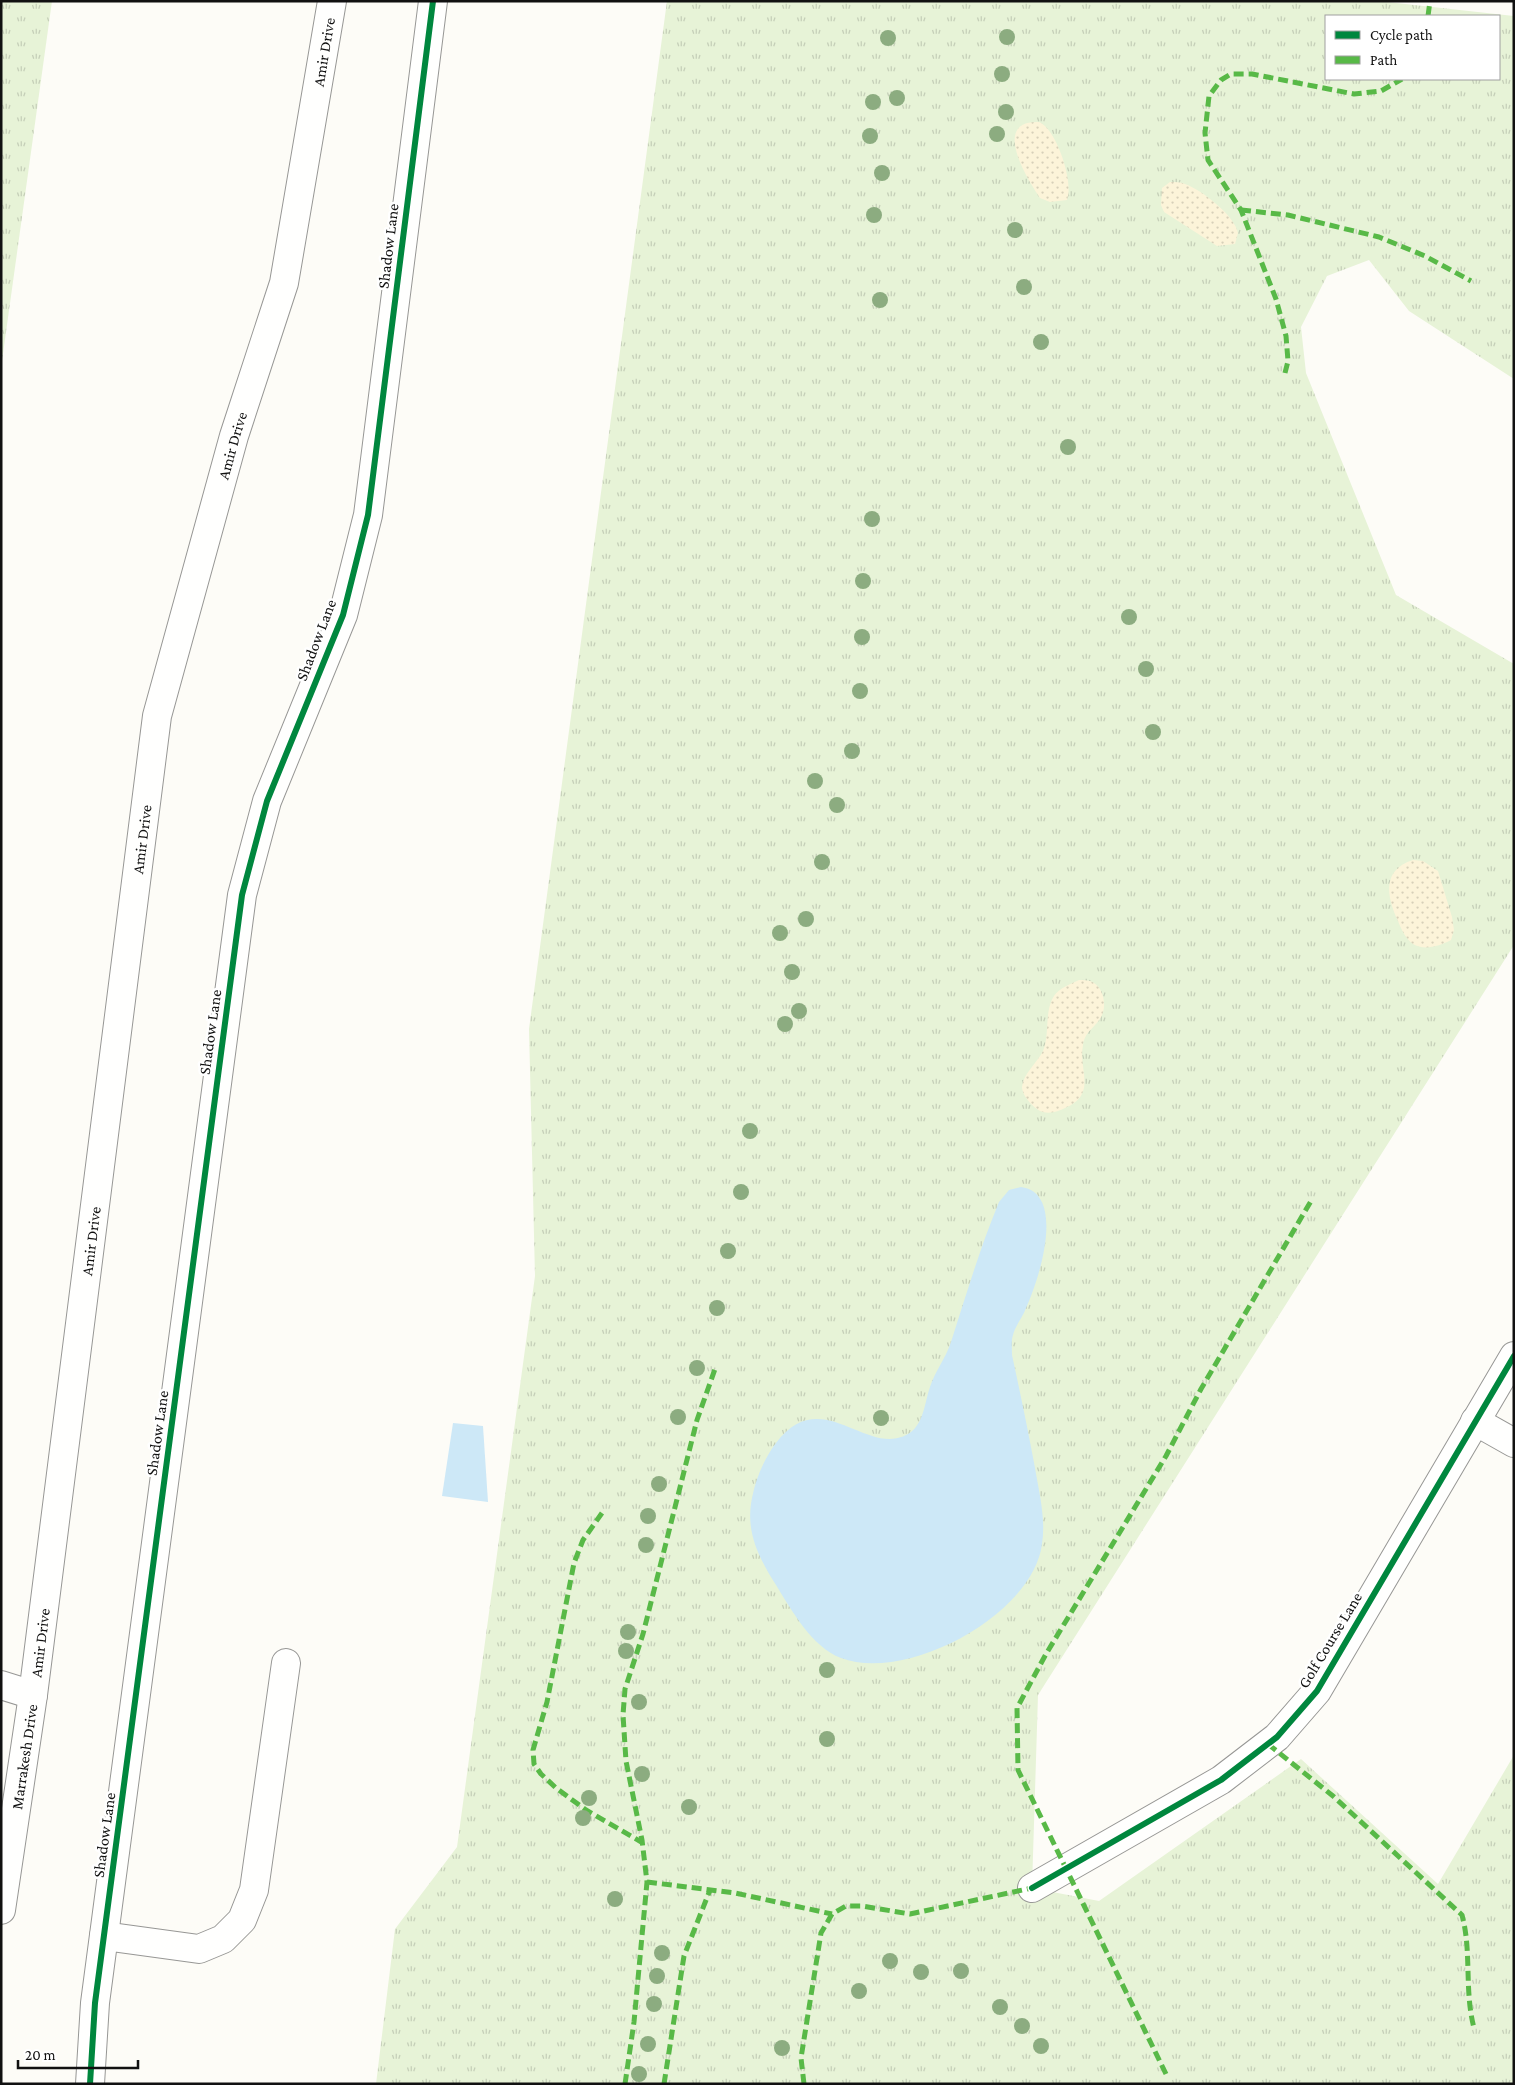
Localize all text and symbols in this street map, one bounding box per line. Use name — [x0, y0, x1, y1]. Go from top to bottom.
legend — [1325, 15, 1500, 80]
street label: Amir Drive — [309, 16, 338, 88]
text: Cycle path — [1370, 27, 1433, 44]
text: Path — [1370, 52, 1397, 68]
street label: Shadow Lane — [374, 202, 402, 290]
street label: Amir Drive — [214, 409, 250, 481]
street label: Shadow Lane — [293, 597, 339, 683]
street label: Amir Drive — [129, 804, 154, 875]
street label: Shadow Lane — [196, 988, 224, 1076]
street label: Amir Drive — [78, 1205, 103, 1277]
street label: Shadow Lane — [143, 1389, 171, 1477]
street label: Golf Course Lane — [1295, 1589, 1365, 1691]
street label: Amir Drive — [27, 1607, 52, 1678]
street label: Marrakesh Drive — [8, 1703, 40, 1811]
street label: Shadow Lane — [90, 1791, 118, 1879]
scale bar — [18, 2038, 138, 2070]
text: 20 m — [25, 2047, 56, 2063]

